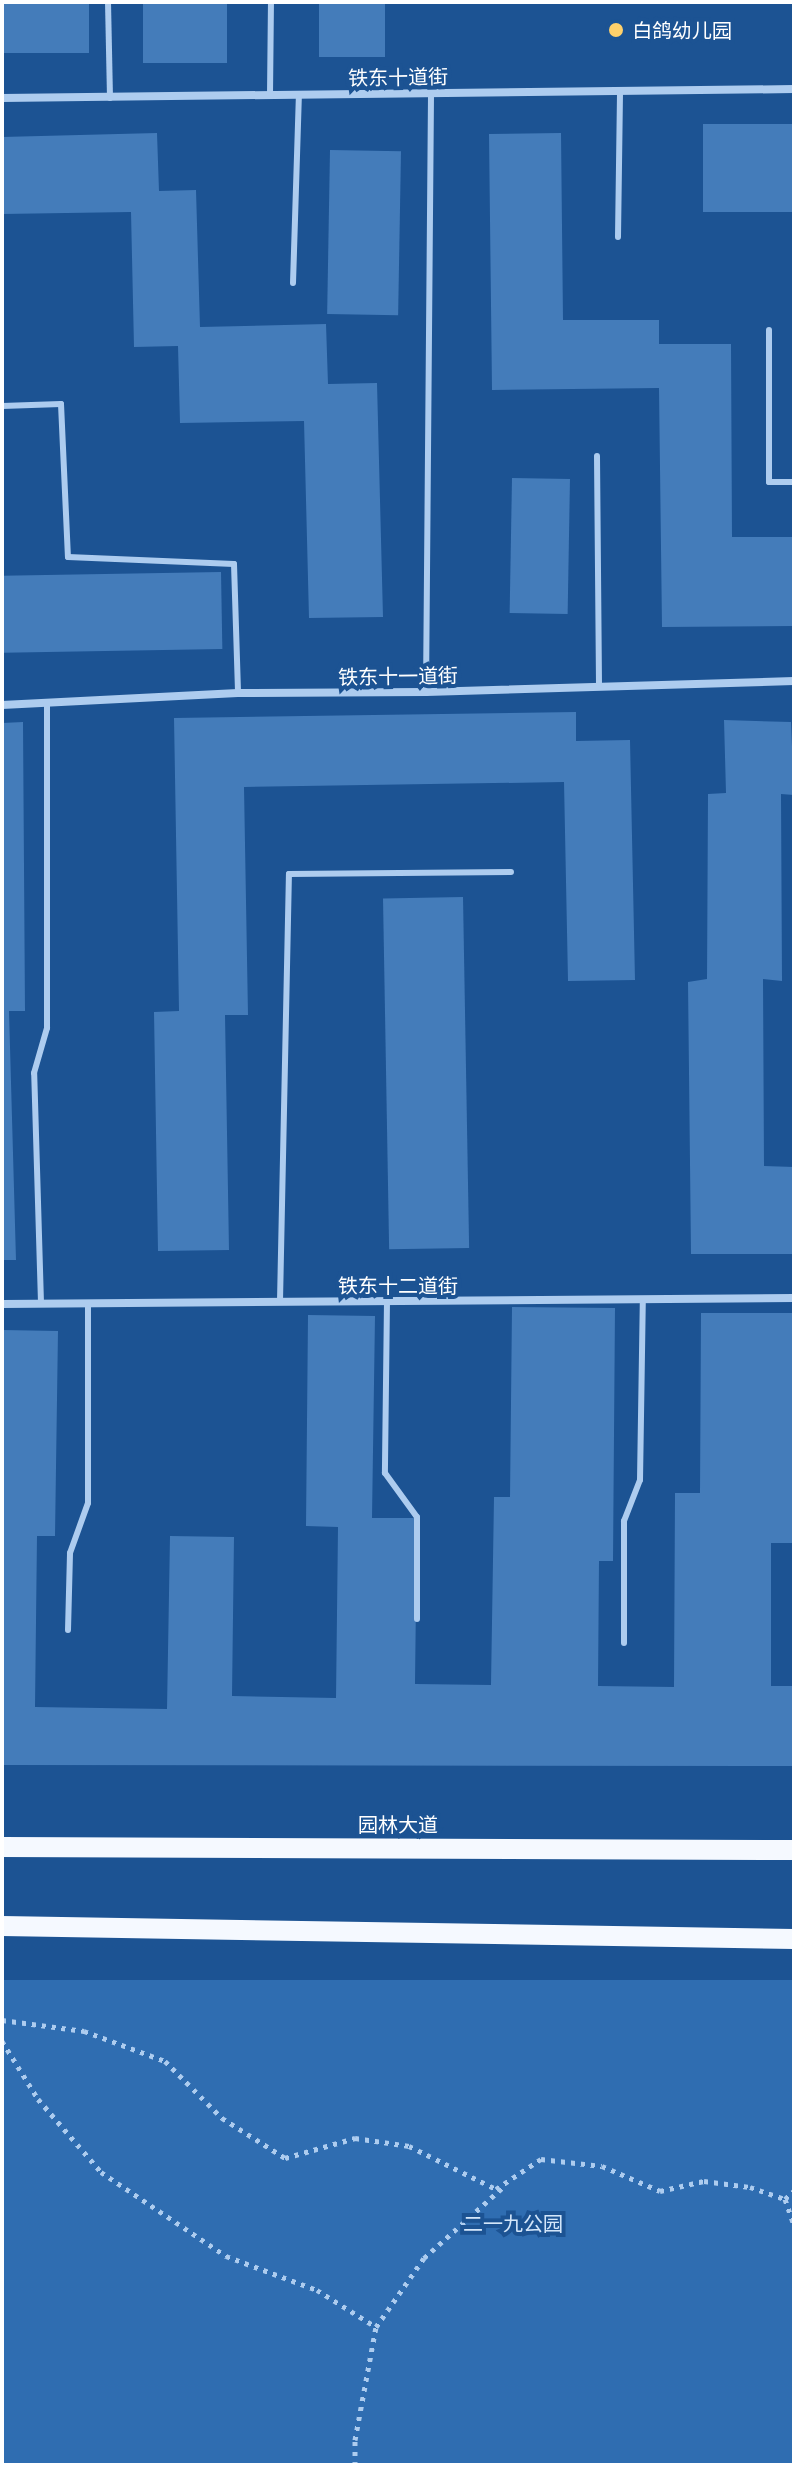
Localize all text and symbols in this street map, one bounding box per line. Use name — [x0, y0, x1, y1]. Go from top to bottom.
place label: 白鸽幼儿园 — [632, 18, 732, 42]
marker: 白鸽幼儿园 — [607, 21, 625, 39]
street label: 铁东十道街 — [348, 64, 448, 90]
street label: 铁东十一道街 — [338, 663, 458, 689]
street label: 铁东十二道街 — [338, 1273, 458, 1297]
street label: 园林大道 — [358, 1812, 438, 1836]
park label: 二一九公园 — [463, 2211, 563, 2235]

